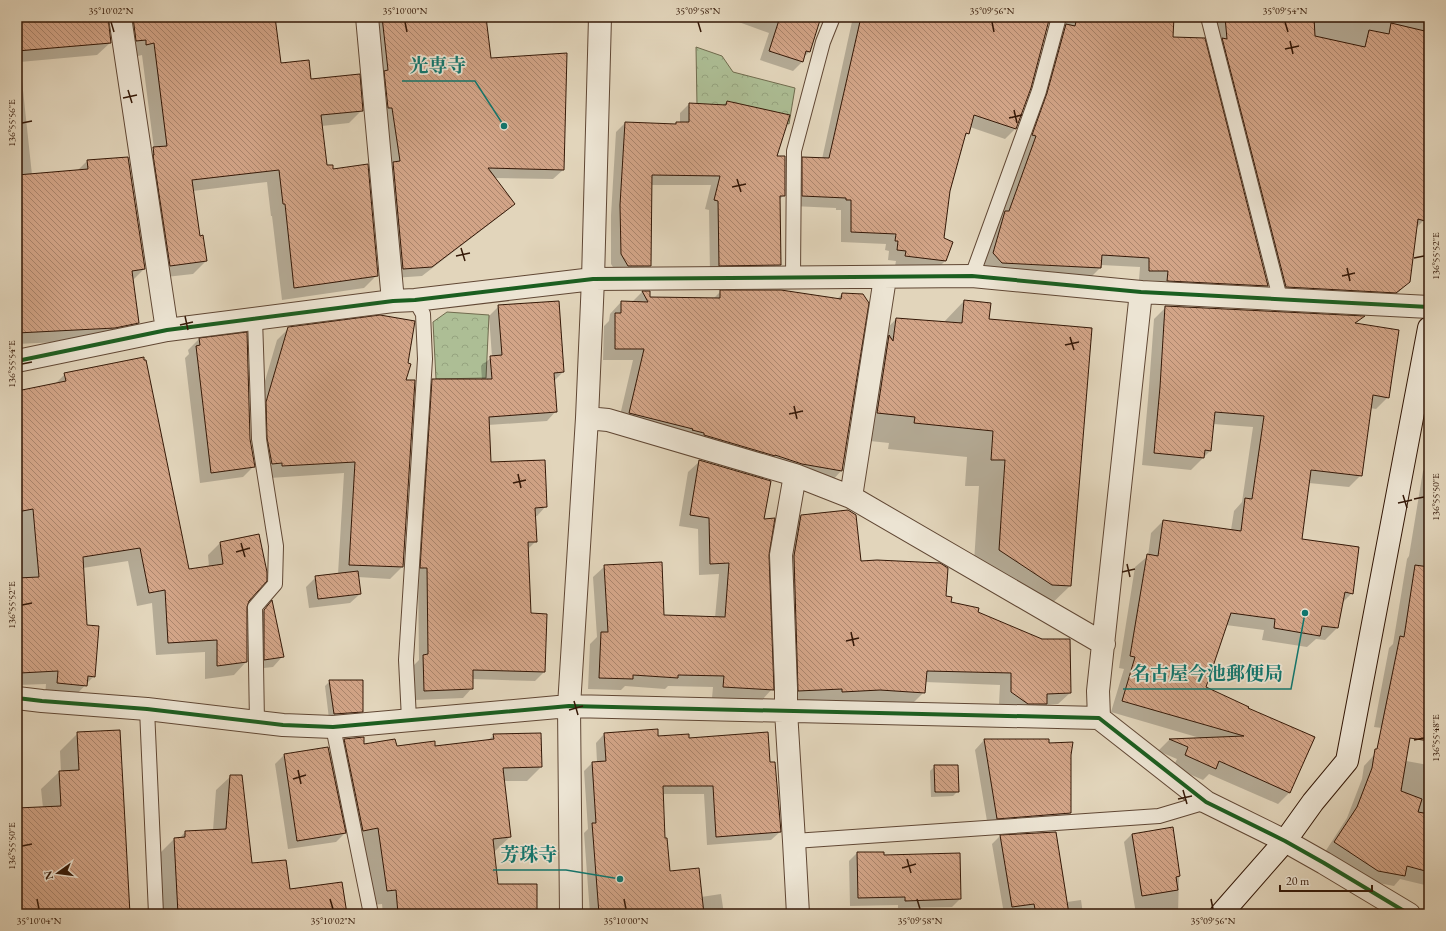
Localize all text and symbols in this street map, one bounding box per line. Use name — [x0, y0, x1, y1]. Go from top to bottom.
text: 35°10'02"N — [89, 4, 134, 17]
text: 35°10'00"N — [383, 4, 428, 17]
text: 35°09'58"N — [676, 4, 721, 17]
text: 35°09'56"N — [970, 4, 1015, 17]
text: 35°09'54"N — [1263, 4, 1308, 17]
callout: 光専寺 — [402, 50, 475, 81]
text: 光専寺 — [409, 53, 467, 78]
text: 136°55'56"E — [5, 99, 18, 147]
text: 136°55'52"E — [1429, 232, 1442, 280]
text: 136°55'54"E — [5, 340, 18, 388]
text: 136°55'50"E — [1429, 473, 1442, 521]
text: 136°55'52"E — [5, 581, 18, 629]
callout: 名古屋今池郵便局 — [1123, 658, 1291, 689]
text: 名古屋今池郵便局 — [1131, 661, 1283, 686]
text: 136°55'48"E — [1429, 714, 1442, 762]
text: 136°55'50"E — [5, 822, 18, 870]
callout: 芳珠寺 — [493, 839, 566, 870]
text: 芳珠寺 — [500, 842, 558, 867]
north arrow — [38, 853, 78, 893]
scale bar — [1280, 867, 1372, 893]
text: N — [40, 869, 56, 881]
text: 20 m — [1286, 873, 1310, 889]
text: 35°10'04"N — [17, 914, 62, 927]
text: 35°10'02"N — [311, 914, 356, 927]
text: 35°10'00"N — [604, 914, 649, 927]
text: 35°09'58"N — [898, 914, 943, 927]
text: 35°09'56"N — [1191, 914, 1236, 927]

